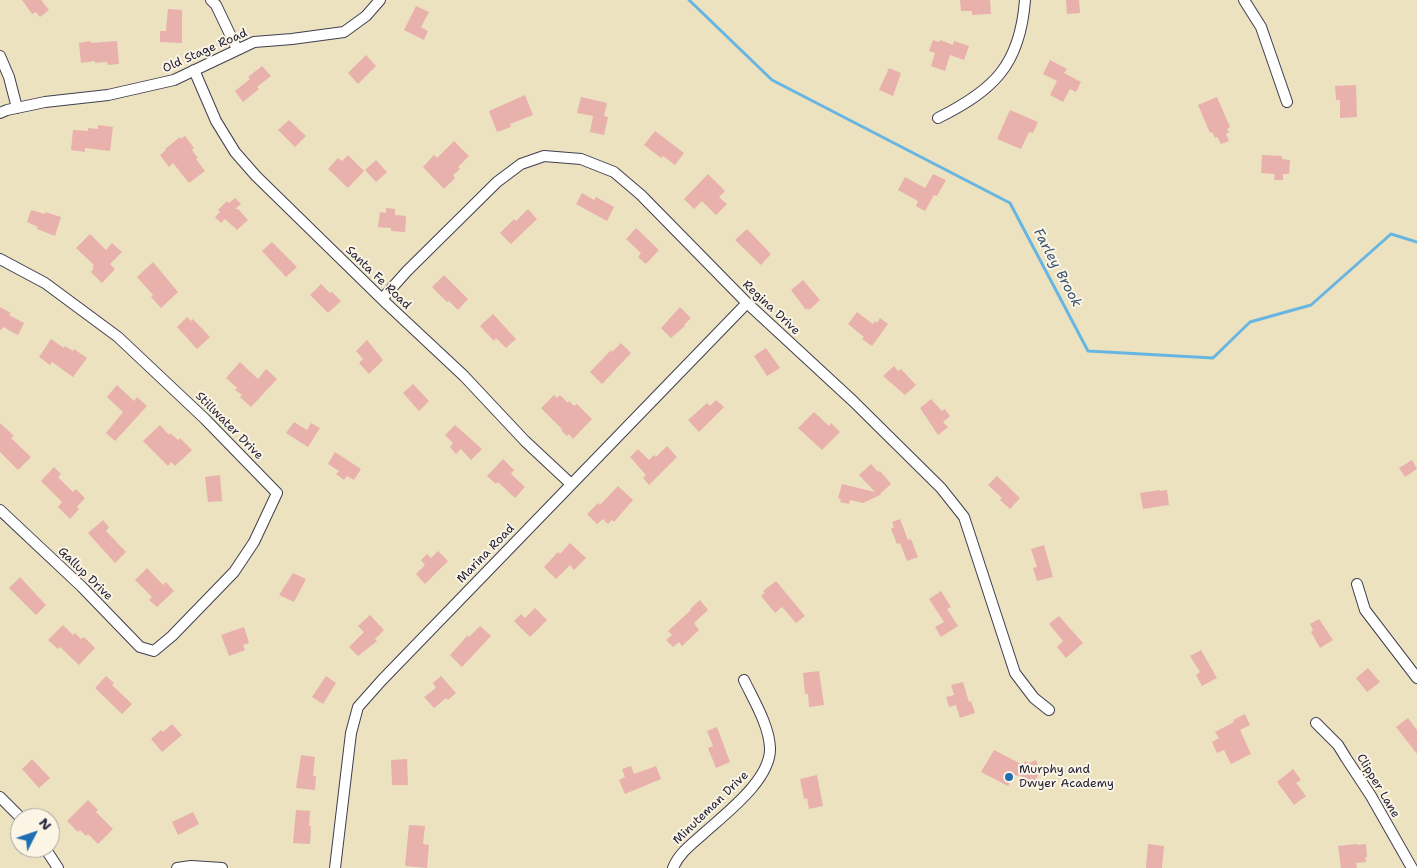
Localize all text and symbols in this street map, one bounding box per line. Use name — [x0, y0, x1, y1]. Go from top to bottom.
street label: Old Stage Road — [160, 26, 250, 76]
water label: Farley Brook — [1029, 226, 1085, 310]
street label: Santa Fe Road — [342, 243, 414, 313]
street label: Regina Drive — [739, 278, 803, 338]
street label: Stillwater Drive — [192, 389, 266, 463]
street label: Marina Road — [454, 522, 518, 586]
street label: Gallup Drive — [55, 544, 115, 604]
street label: Clipper Lane — [1353, 751, 1403, 821]
place label: Murphy and Dwyer Academy — [1019, 763, 1114, 791]
street label: Minuteman Drive — [670, 768, 752, 848]
marker: Murphy and Dwyer Academy — [1003, 771, 1015, 783]
north arrow — [10, 808, 60, 858]
text: N — [35, 814, 56, 834]

